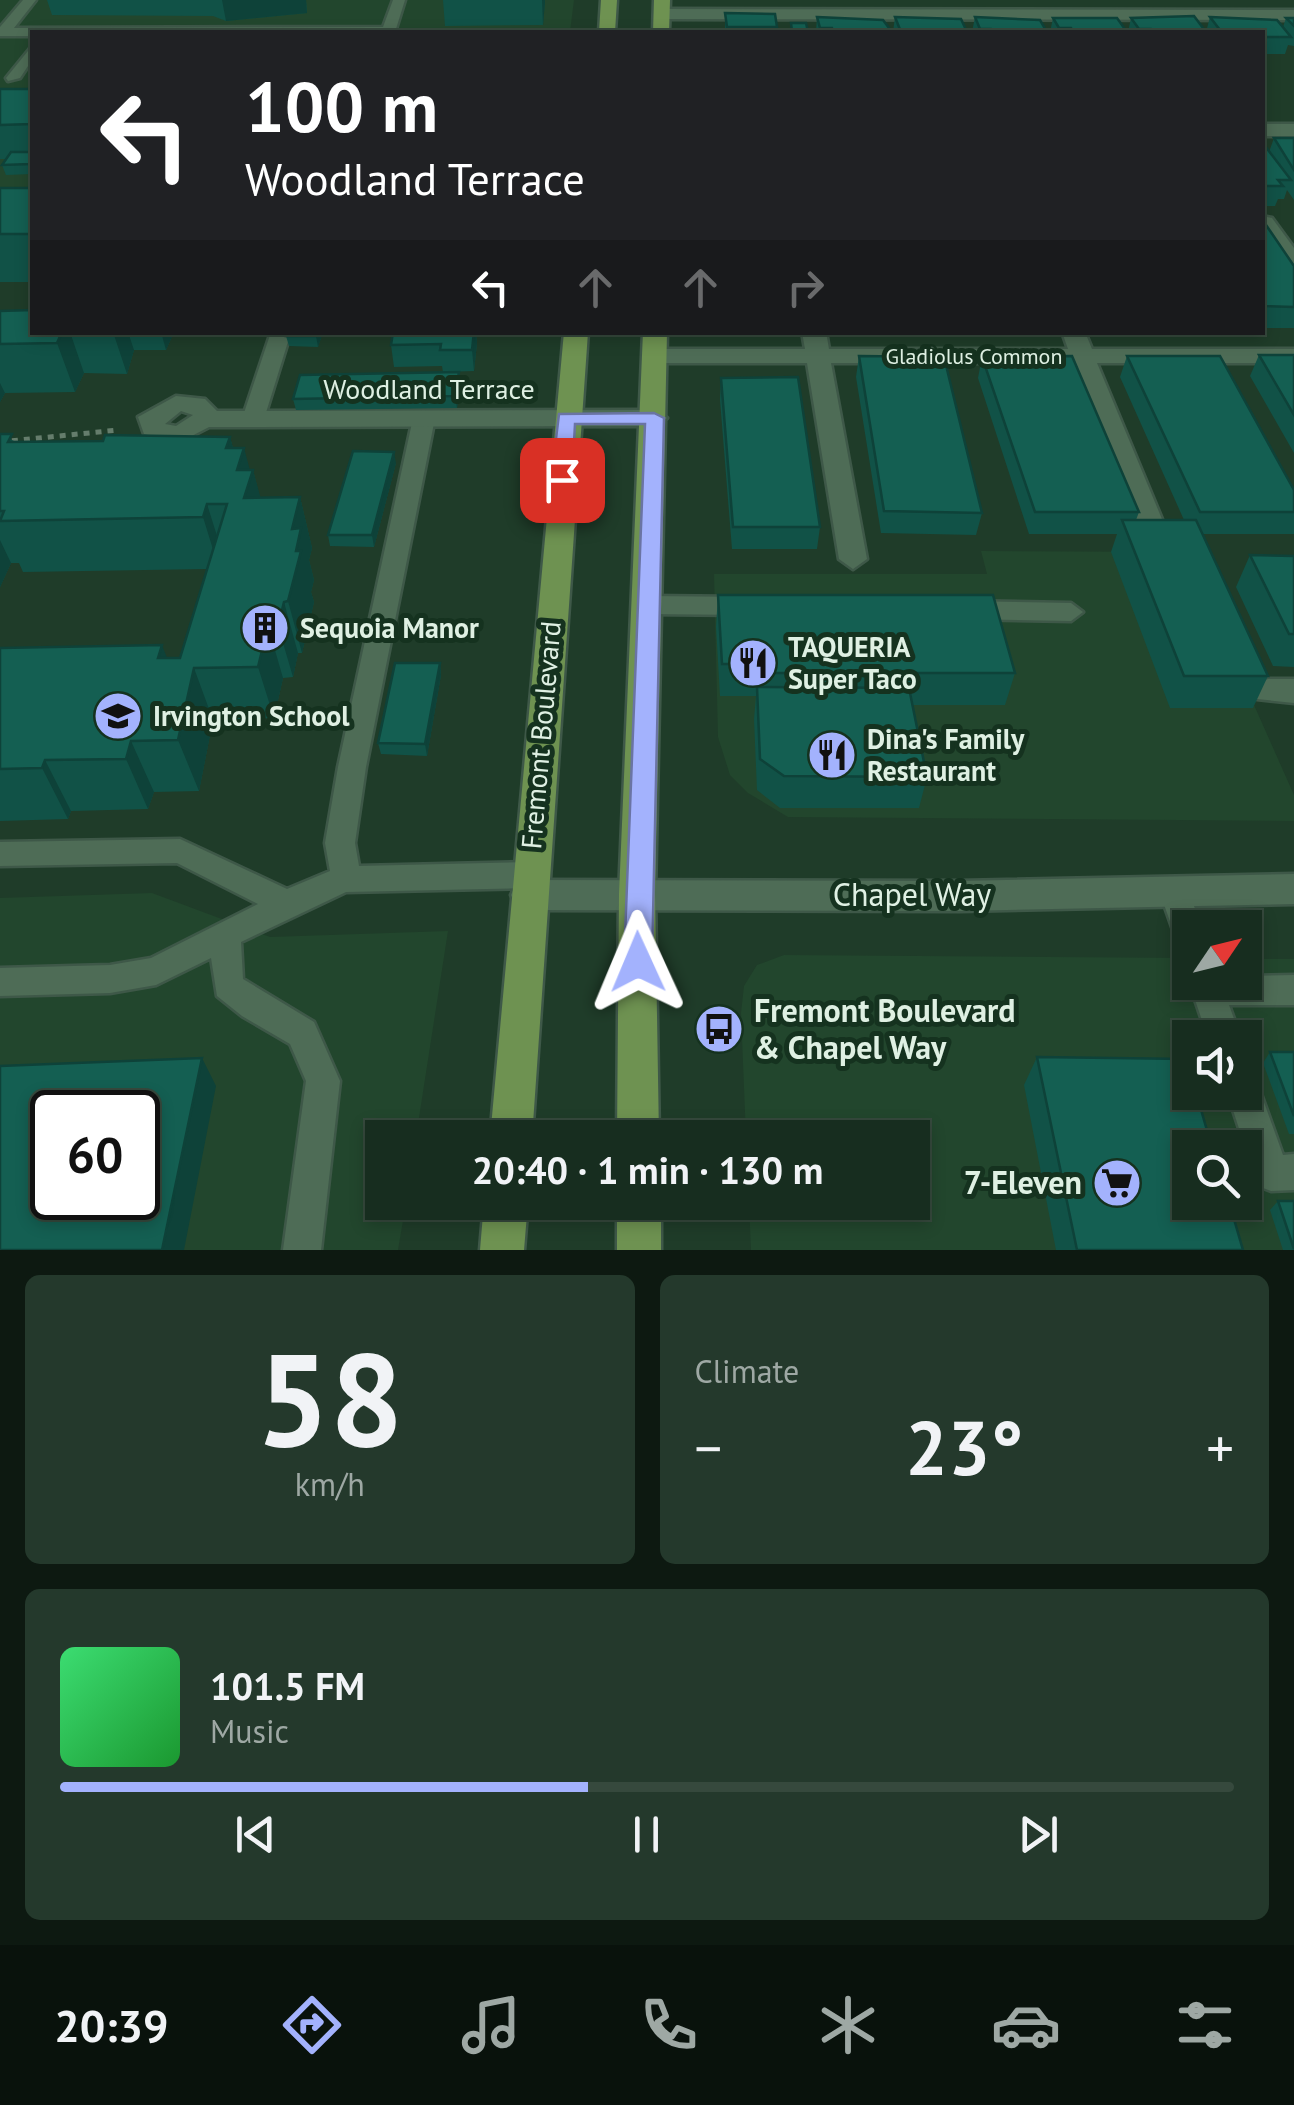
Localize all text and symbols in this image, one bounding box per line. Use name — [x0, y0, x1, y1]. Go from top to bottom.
text: 100 m — [245, 61, 438, 151]
icon: left — [80, 70, 210, 200]
text: Woodland Terrace — [245, 149, 585, 207]
icon: left — [463, 260, 518, 315]
icon: ahead — [568, 260, 623, 315]
icon: ahead — [673, 260, 728, 315]
icon: right — [778, 260, 833, 315]
street label: Gladiolus Common — [886, 342, 1062, 370]
street label: Woodland Terrace — [323, 370, 535, 407]
pin — [520, 438, 605, 523]
icon: arrive — [535, 453, 590, 508]
building icon: Sequoia Manor — [239, 602, 291, 654]
place label: Sequoia Manor — [300, 609, 479, 646]
street label: Fremont Boulevard — [512, 620, 569, 850]
place label: TAQUERIA Super Taco — [788, 628, 917, 697]
restaurant icon: TAQUERIA Super Taco — [727, 637, 779, 689]
school or university icon: Irvington School — [92, 690, 144, 742]
place label: Irvington School — [153, 697, 350, 734]
place label: Dina's Family Restaurant — [867, 720, 1025, 789]
restaurant icon: Dina's Family Restaurant — [806, 729, 858, 781]
street label: Chapel Way — [833, 873, 991, 915]
position arrow — [586, 910, 690, 1014]
north arrow — [1172, 910, 1262, 1000]
map controls — [1172, 910, 1262, 1220]
place label: Fremont Boulevard & Chapel Way — [754, 989, 1016, 1068]
bus stop icon: Fremont Boulevard & Chapel Way — [693, 1003, 745, 1055]
button: sound — [1172, 1020, 1262, 1110]
speed limit sign: 60 — [30, 1090, 160, 1220]
button: search — [1172, 1130, 1262, 1220]
text: 20:40 · 1 min · 130 m — [472, 1145, 823, 1194]
supermarket icon: 7-Eleven — [1091, 1157, 1143, 1209]
place label: 7-Eleven — [964, 1161, 1082, 1203]
text: 58 — [256, 1314, 403, 1482]
text: Climate — [695, 1350, 799, 1392]
text: 23° — [905, 1399, 1023, 1496]
text: − — [695, 1412, 722, 1483]
text: + — [1206, 1412, 1234, 1483]
text: km/h — [295, 1463, 365, 1505]
text: 101.5 FM — [210, 1661, 365, 1710]
text: Music — [210, 1710, 289, 1752]
icon: previous — [228, 1807, 283, 1862]
icon: pause — [619, 1807, 674, 1862]
icon: next — [1011, 1807, 1066, 1862]
icon: directions — [277, 1990, 347, 2060]
icon: music — [456, 1990, 526, 2060]
icon: phone — [634, 1990, 704, 2060]
icon: climate — [813, 1990, 883, 2060]
icon: car — [991, 1990, 1061, 2060]
icon: filters — [1170, 1990, 1240, 2060]
text: 20:39 — [54, 1996, 168, 2054]

